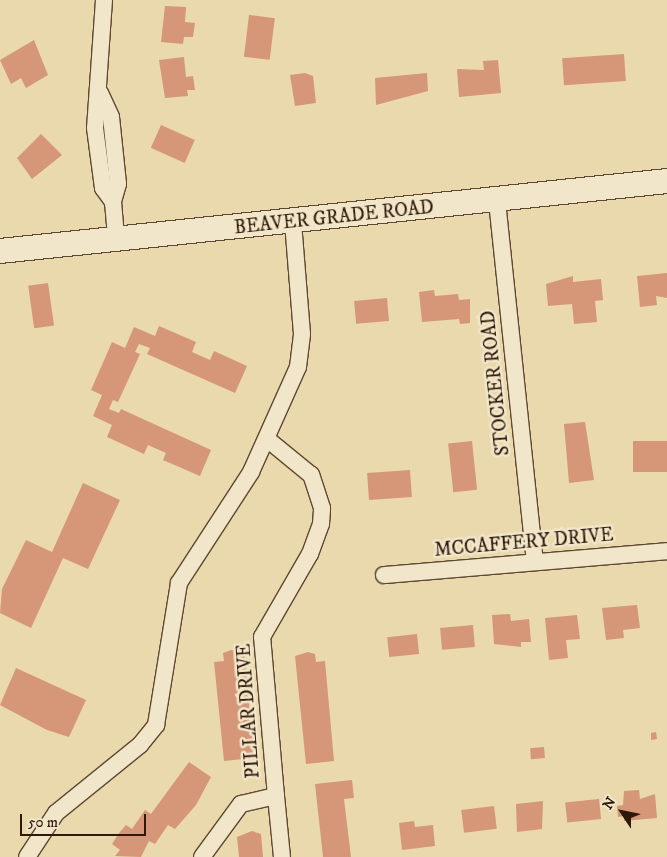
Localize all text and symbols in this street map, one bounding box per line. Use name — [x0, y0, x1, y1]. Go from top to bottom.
street label: BEAVER GRADE ROAD — [233, 196, 435, 240]
street label: STOCKER ROAD — [477, 309, 515, 457]
street label: MCCAFFERY DRIVE — [433, 524, 615, 562]
street label: PILLAR DRIVE — [233, 643, 265, 779]
north arrow — [597, 787, 647, 837]
text: N — [599, 794, 620, 813]
scale bar — [22, 804, 149, 836]
text: 50 m — [28, 813, 58, 832]

